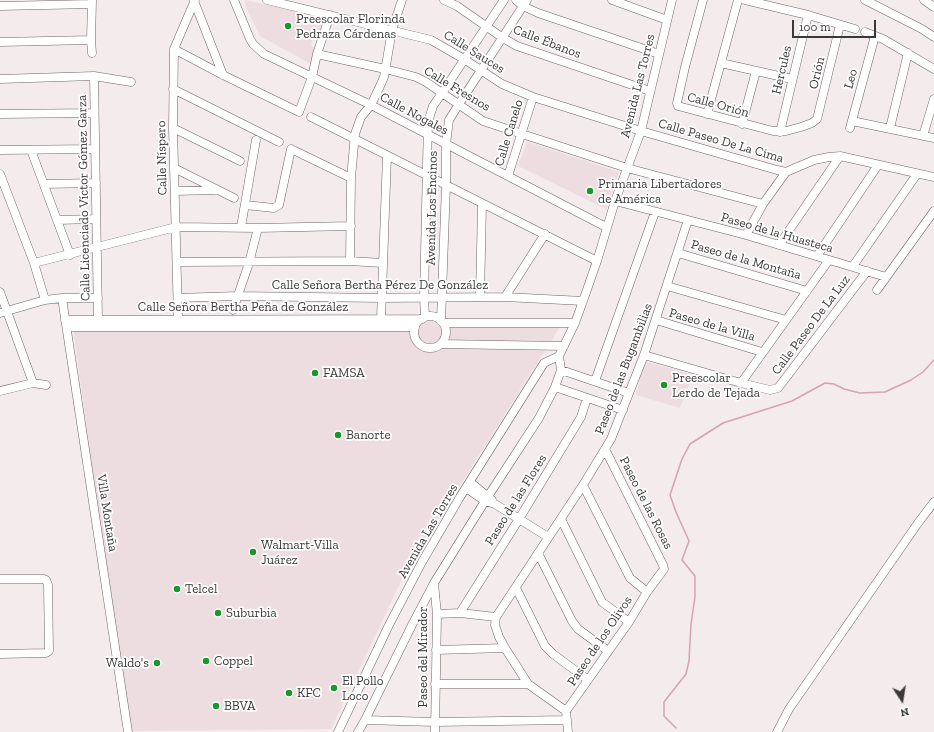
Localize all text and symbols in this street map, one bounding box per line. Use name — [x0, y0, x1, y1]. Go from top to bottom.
place label: Preescolar Florinda Pedraza Cárdenas — [296, 11, 405, 42]
scale bar — [794, 12, 878, 38]
text: 100 m — [799, 20, 831, 34]
marker: Preescolar Florinda Pedraza Cárdenas — [283, 21, 293, 31]
street label: Calle Ébanos — [511, 22, 583, 62]
street label: Calle Sauces — [441, 27, 507, 77]
street label: Avenida Las Torres — [618, 32, 658, 140]
street label: Hercules — [769, 44, 795, 96]
street label: Orión — [806, 55, 828, 91]
street label: Calle Fresnos — [421, 63, 493, 115]
street label: Leo — [841, 67, 861, 91]
street label: Calle Nogales — [377, 89, 451, 139]
street label: Calle Orión — [685, 89, 751, 121]
street label: Calle Licenciado Víctor Gómez Garza — [74, 95, 94, 301]
street label: Calle Canelo — [491, 98, 527, 168]
street label: Calle Paseo De La Cima — [656, 116, 786, 166]
street label: Calle Níspero — [154, 120, 170, 196]
street label: Avenida Los Encinos — [423, 151, 441, 265]
place label: Primaria Libertadores de América — [598, 176, 722, 207]
marker: Primaria Libertadores de América — [585, 186, 595, 196]
street label: Paseo de la Huasteca — [719, 210, 835, 256]
street label: Paseo de la Montaña — [689, 237, 803, 283]
street label: Calle Paseo De La Luz — [768, 272, 854, 378]
street label: Calle Señora Bertha Pérez De González — [272, 277, 488, 293]
street label: Calle Señora Bertha Peña de González — [138, 299, 348, 315]
street label: Paseo de las Bugambilias — [592, 301, 656, 437]
street label: Paseo de la Villa — [667, 305, 757, 345]
place label: FAMSA — [323, 365, 365, 381]
marker: FAMSA — [310, 368, 320, 378]
place label: Preescolar Lerdo de Tejada — [672, 370, 760, 401]
marker: Preescolar Lerdo de Tejada — [659, 380, 669, 390]
place label: Banorte — [346, 427, 391, 443]
marker: Banorte — [333, 430, 343, 440]
street label: Paseo de las Flores — [482, 452, 550, 548]
street label: Paseo de las Rosas — [616, 454, 676, 552]
street label: Villa Montaña — [93, 473, 121, 553]
street label: Avenida Las Torres — [395, 481, 461, 581]
place label: Walmart-Villa Juárez — [261, 537, 339, 568]
marker: Walmart-Villa Juárez — [248, 547, 258, 557]
place label: Telcel — [185, 581, 217, 597]
marker: Telcel — [172, 584, 182, 594]
street label: Paseo de los Olivos — [564, 593, 636, 689]
place label: Suburbia — [226, 605, 277, 621]
street label: Paseo del Mirador — [415, 607, 431, 707]
marker: Suburbia — [213, 608, 223, 618]
place label: Coppel — [214, 653, 253, 669]
place label: Waldo's — [106, 655, 149, 671]
marker: Coppel — [201, 656, 211, 666]
marker: Waldo's — [152, 658, 162, 668]
place label: El Pollo Loco — [342, 673, 383, 704]
north arrow — [882, 680, 922, 720]
marker: El Pollo Loco — [329, 683, 339, 693]
place label: KFC — [297, 685, 321, 701]
marker: KFC — [284, 688, 294, 698]
place label: BBVA — [224, 698, 255, 714]
marker: BBVA — [211, 701, 221, 711]
text: N — [899, 705, 910, 719]

